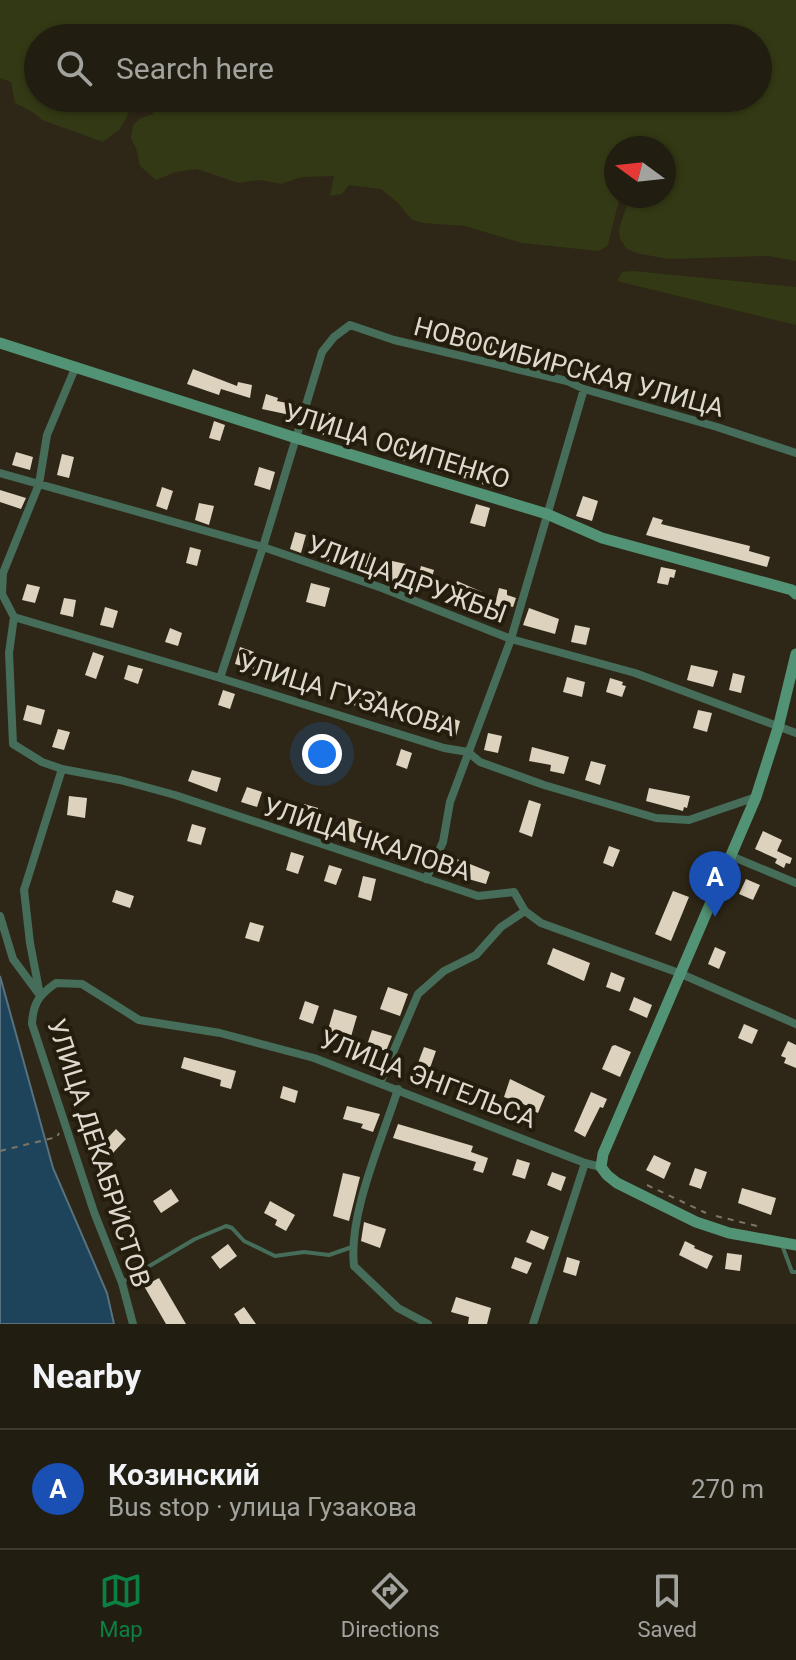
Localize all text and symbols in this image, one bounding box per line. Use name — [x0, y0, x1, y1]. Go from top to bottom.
search box — [24, 24, 772, 112]
icon: search — [52, 46, 96, 90]
text: Search here — [116, 51, 274, 86]
north arrow — [604, 136, 676, 208]
street label: НОВОСИБИРСКАЯ УЛИЦА — [411, 311, 727, 423]
street label: УЛИЦА ОСИПЕНКО — [280, 397, 514, 495]
street label: УЛИЦА ДРУЖБЫ — [303, 529, 511, 629]
street label: УЛИЦА ГУЗАКОВА — [235, 648, 459, 742]
your location — [302, 734, 342, 774]
street label: УЛИЦА ЧКАЛОВА — [259, 791, 475, 887]
pin: A — [689, 851, 741, 917]
street label: УЛИЦА ДЕКАБРИСТОВ — [41, 1015, 157, 1291]
street label: УЛИЦА ЭНГЕЛЬСА — [316, 1024, 540, 1134]
text: Nearby — [32, 1356, 141, 1396]
text: Козинский — [108, 1457, 260, 1492]
text: A — [49, 1474, 67, 1504]
text: 270 m — [691, 1474, 764, 1504]
text: Bus stop · улица Гузакова — [108, 1492, 417, 1522]
tab: Map — [99, 1569, 143, 1642]
tab: Directions — [341, 1569, 440, 1642]
tab: Saved — [638, 1569, 697, 1642]

